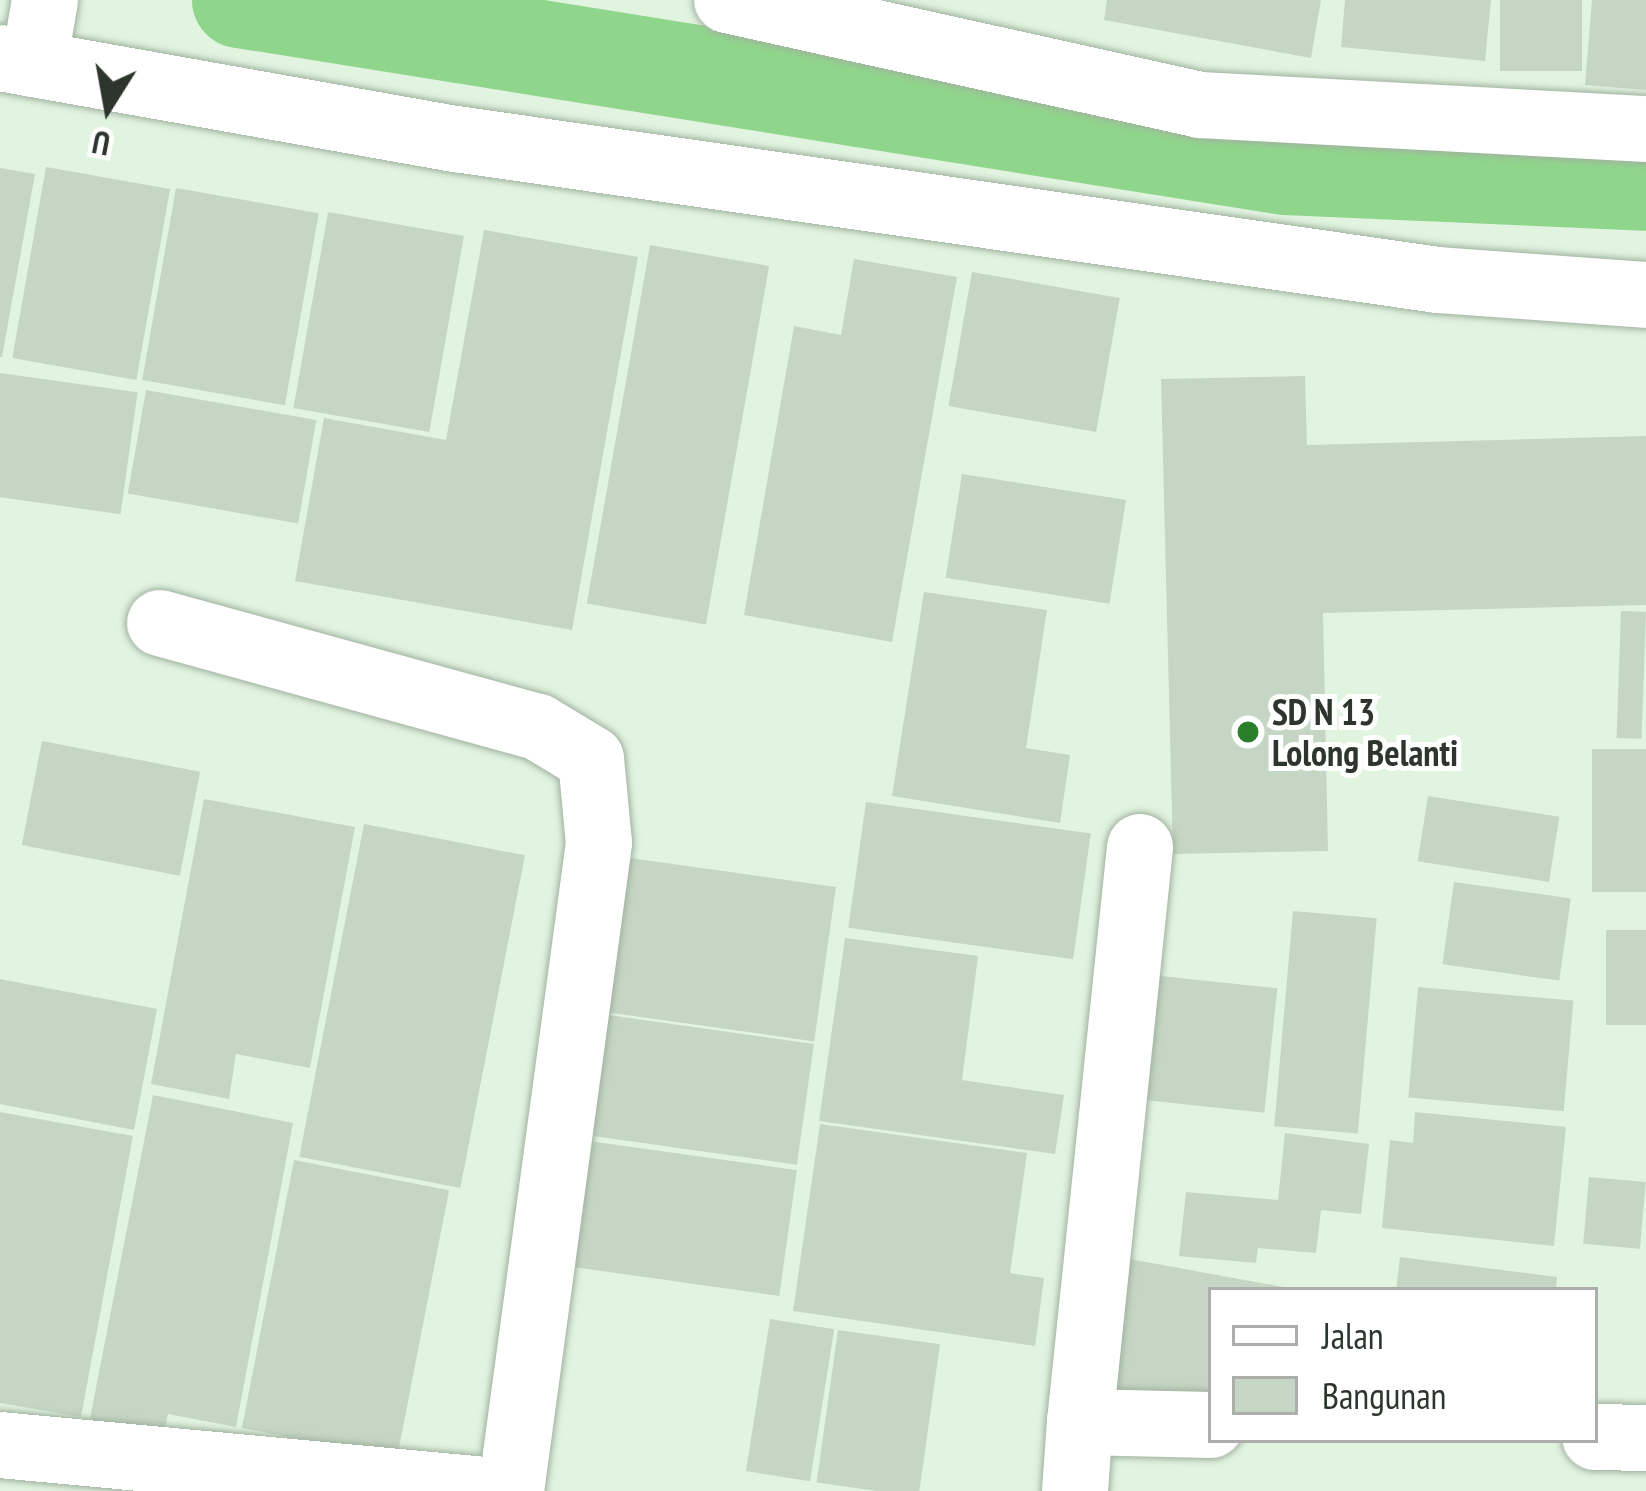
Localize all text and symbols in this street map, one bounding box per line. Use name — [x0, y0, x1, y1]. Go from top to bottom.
north arrow — [48, 48, 168, 168]
text: U — [89, 121, 113, 167]
place label: SD N 13 Lolong Belanti — [1272, 689, 1458, 774]
marker: SD N 13 Lolong Belanti — [1235, 719, 1261, 745]
legend — [1208, 1287, 1598, 1443]
text: Jalan — [1322, 1312, 1384, 1359]
text: Bangunan — [1322, 1372, 1446, 1419]

